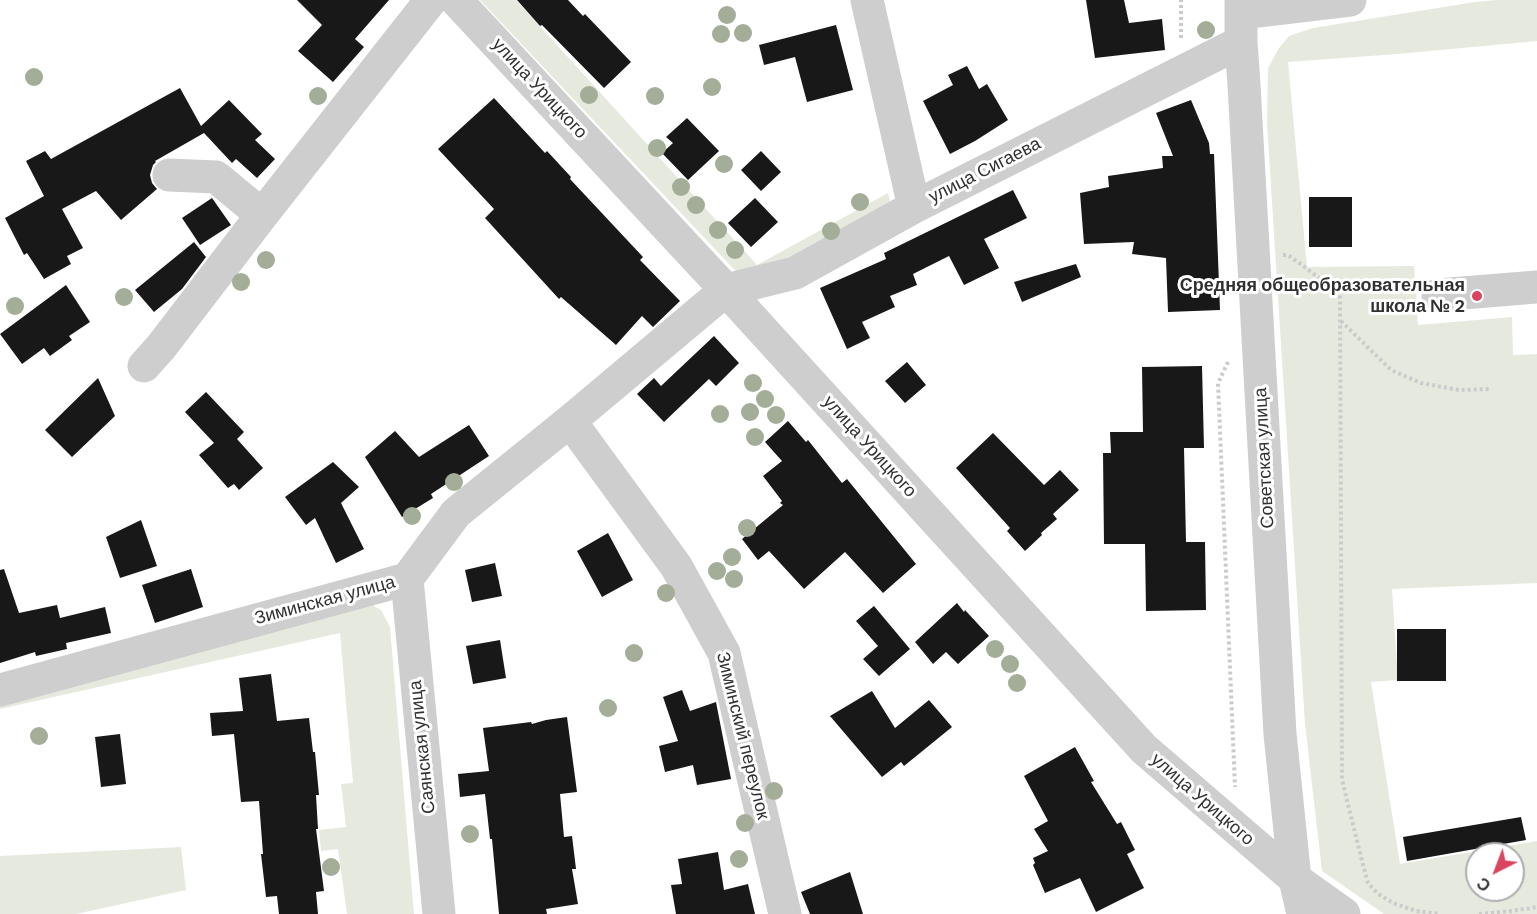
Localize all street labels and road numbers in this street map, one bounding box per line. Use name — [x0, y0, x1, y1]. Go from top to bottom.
street label: улица Урицкого — [487, 34, 591, 144]
street label: улица Сигаева — [925, 133, 1045, 209]
street label: Советская улица — [1251, 387, 1279, 529]
street label: улица Урицкого — [818, 392, 920, 502]
street label: Зиминская улица — [252, 572, 398, 630]
street label: Зиминский переулок — [711, 650, 773, 822]
street label: Саянская улица — [405, 679, 441, 815]
street label: улица Урицкого — [1146, 749, 1258, 851]

